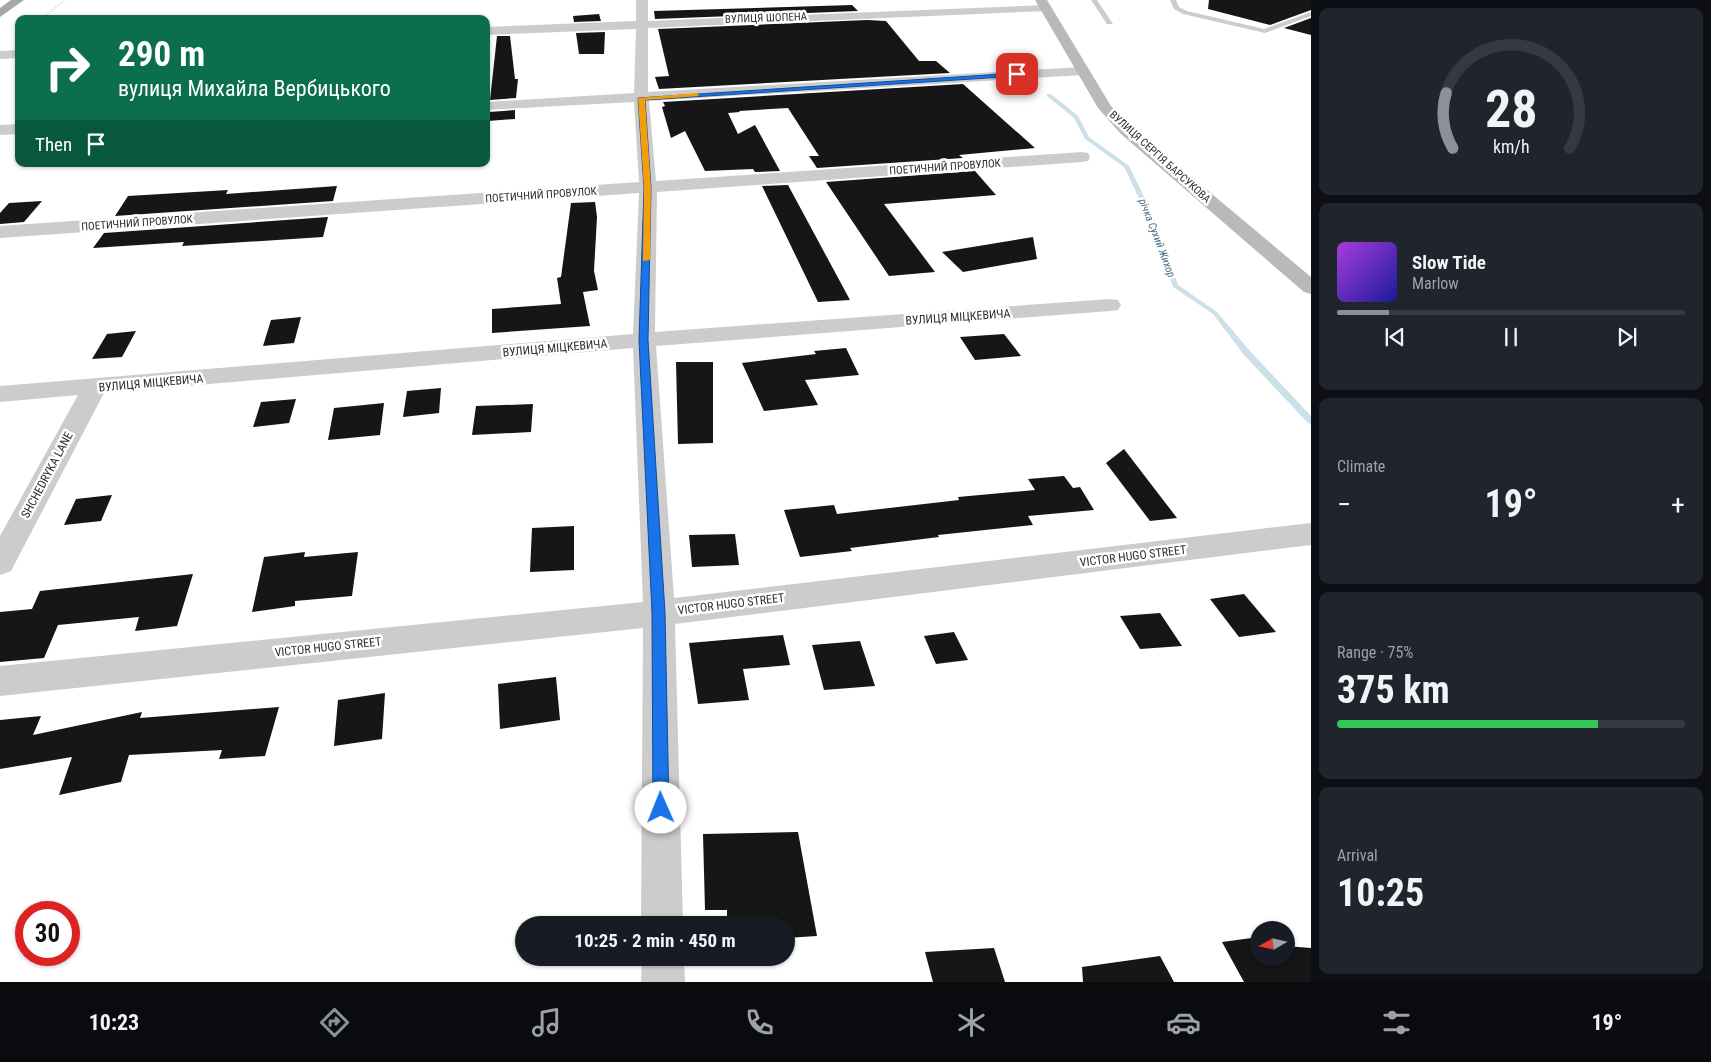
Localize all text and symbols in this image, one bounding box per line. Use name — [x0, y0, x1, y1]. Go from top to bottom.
street label: ВУЛИЦЯ ШОПЕНА — [725, 10, 808, 26]
text: 290 m — [118, 34, 205, 75]
icon: right — [35, 35, 100, 100]
pin — [996, 53, 1038, 95]
icon: arrive — [1003, 60, 1031, 88]
text: вулиця Михайла Вербицького — [118, 76, 391, 101]
text: 28 — [1485, 79, 1537, 140]
street label: ВУЛИЦЯ СЕРГІЯ БАРСУКОВА — [1107, 108, 1214, 206]
icon: arrive — [82, 130, 110, 158]
text: Then — [35, 133, 72, 156]
text: km/h — [1493, 136, 1529, 157]
street label: ПОЕТИЧНИЙ ПРОВУЛОК — [889, 157, 1002, 177]
street label: ПОЕТИЧНИЙ ПРОВУЛОК — [485, 185, 598, 205]
water label: річка Сухий Жихор — [1136, 196, 1178, 279]
street label: ПОЕТИЧНИЙ ПРОВУЛОК — [81, 213, 194, 233]
text: Slow Tide — [1412, 251, 1486, 274]
text: Marlow — [1412, 274, 1459, 293]
street label: ВУЛИЦЯ МІЦКЕВИЧА — [905, 306, 1011, 328]
icon: previous — [1381, 323, 1409, 351]
icon: pause — [1497, 323, 1525, 351]
icon: next — [1613, 323, 1641, 351]
street label: ВУЛИЦЯ МІЦКЕВИЧА — [502, 336, 608, 360]
street label: ВУЛИЦЯ МІЦКЕВИЧА — [98, 371, 204, 395]
street label: SHCHEDRYKA LANE — [18, 430, 76, 520]
text: Climate — [1337, 457, 1385, 476]
text: 19° — [1484, 482, 1538, 526]
text: − — [1337, 488, 1351, 521]
text: + — [1671, 488, 1685, 521]
street label: VICTOR HUGO STREET — [1079, 543, 1187, 569]
street label: VICTOR HUGO STREET — [677, 591, 785, 617]
street label: VICTOR HUGO STREET — [274, 634, 382, 660]
text: Range · 75% — [1337, 643, 1413, 662]
text: 375 km — [1337, 668, 1450, 712]
position arrow — [634, 781, 686, 833]
text: Arrival — [1337, 846, 1378, 865]
text: 10:25 — [1337, 871, 1424, 915]
speed limit sign: 30 — [15, 901, 80, 966]
north arrow — [1250, 921, 1295, 966]
map controls — [1250, 921, 1295, 966]
text: 10:25 · 2 min · 450 m — [574, 929, 736, 952]
icon: directions — [317, 1005, 352, 1040]
icon: music — [529, 1005, 564, 1040]
icon: phone — [742, 1005, 777, 1040]
icon: climate — [954, 1005, 989, 1040]
icon: car — [1166, 1005, 1201, 1040]
icon: filters — [1379, 1005, 1414, 1040]
text: 10:23 — [89, 1010, 139, 1035]
text: 19° — [1591, 1010, 1622, 1035]

